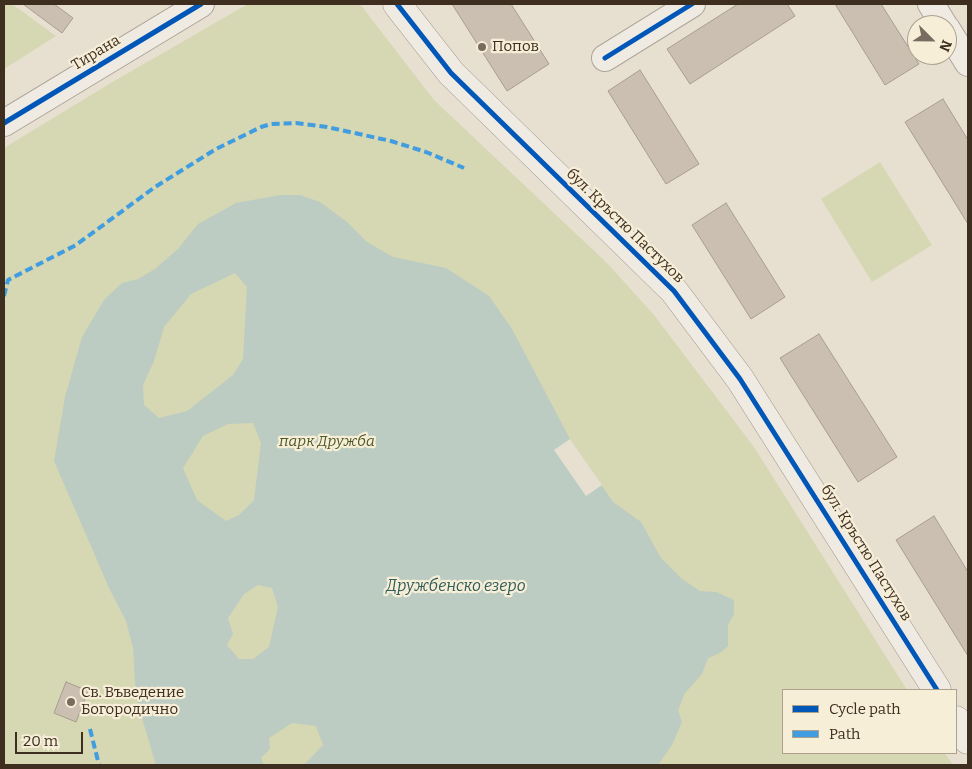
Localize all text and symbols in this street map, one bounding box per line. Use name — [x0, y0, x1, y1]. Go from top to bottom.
north arrow — [907, 15, 957, 65]
street label: Тирана — [68, 31, 124, 75]
text: N — [935, 37, 955, 54]
place label: Попов — [492, 38, 539, 56]
marker: Попов — [476, 41, 488, 53]
street label: бул. Кръстю Пастухов — [562, 165, 688, 287]
park label: парк Дружба — [279, 433, 375, 451]
street label: бул. Кръстю Пастухов — [817, 482, 915, 624]
water label: Дружбенско езеро — [386, 577, 526, 597]
place label: Св. Въведение Богородично — [81, 684, 184, 719]
legend — [782, 689, 957, 754]
marker: Св. Въведение Богородично — [65, 696, 77, 708]
text: Cycle path — [829, 700, 901, 718]
scale bar — [18, 722, 85, 754]
text: Path — [829, 725, 860, 743]
text: 20 m — [23, 732, 58, 750]

